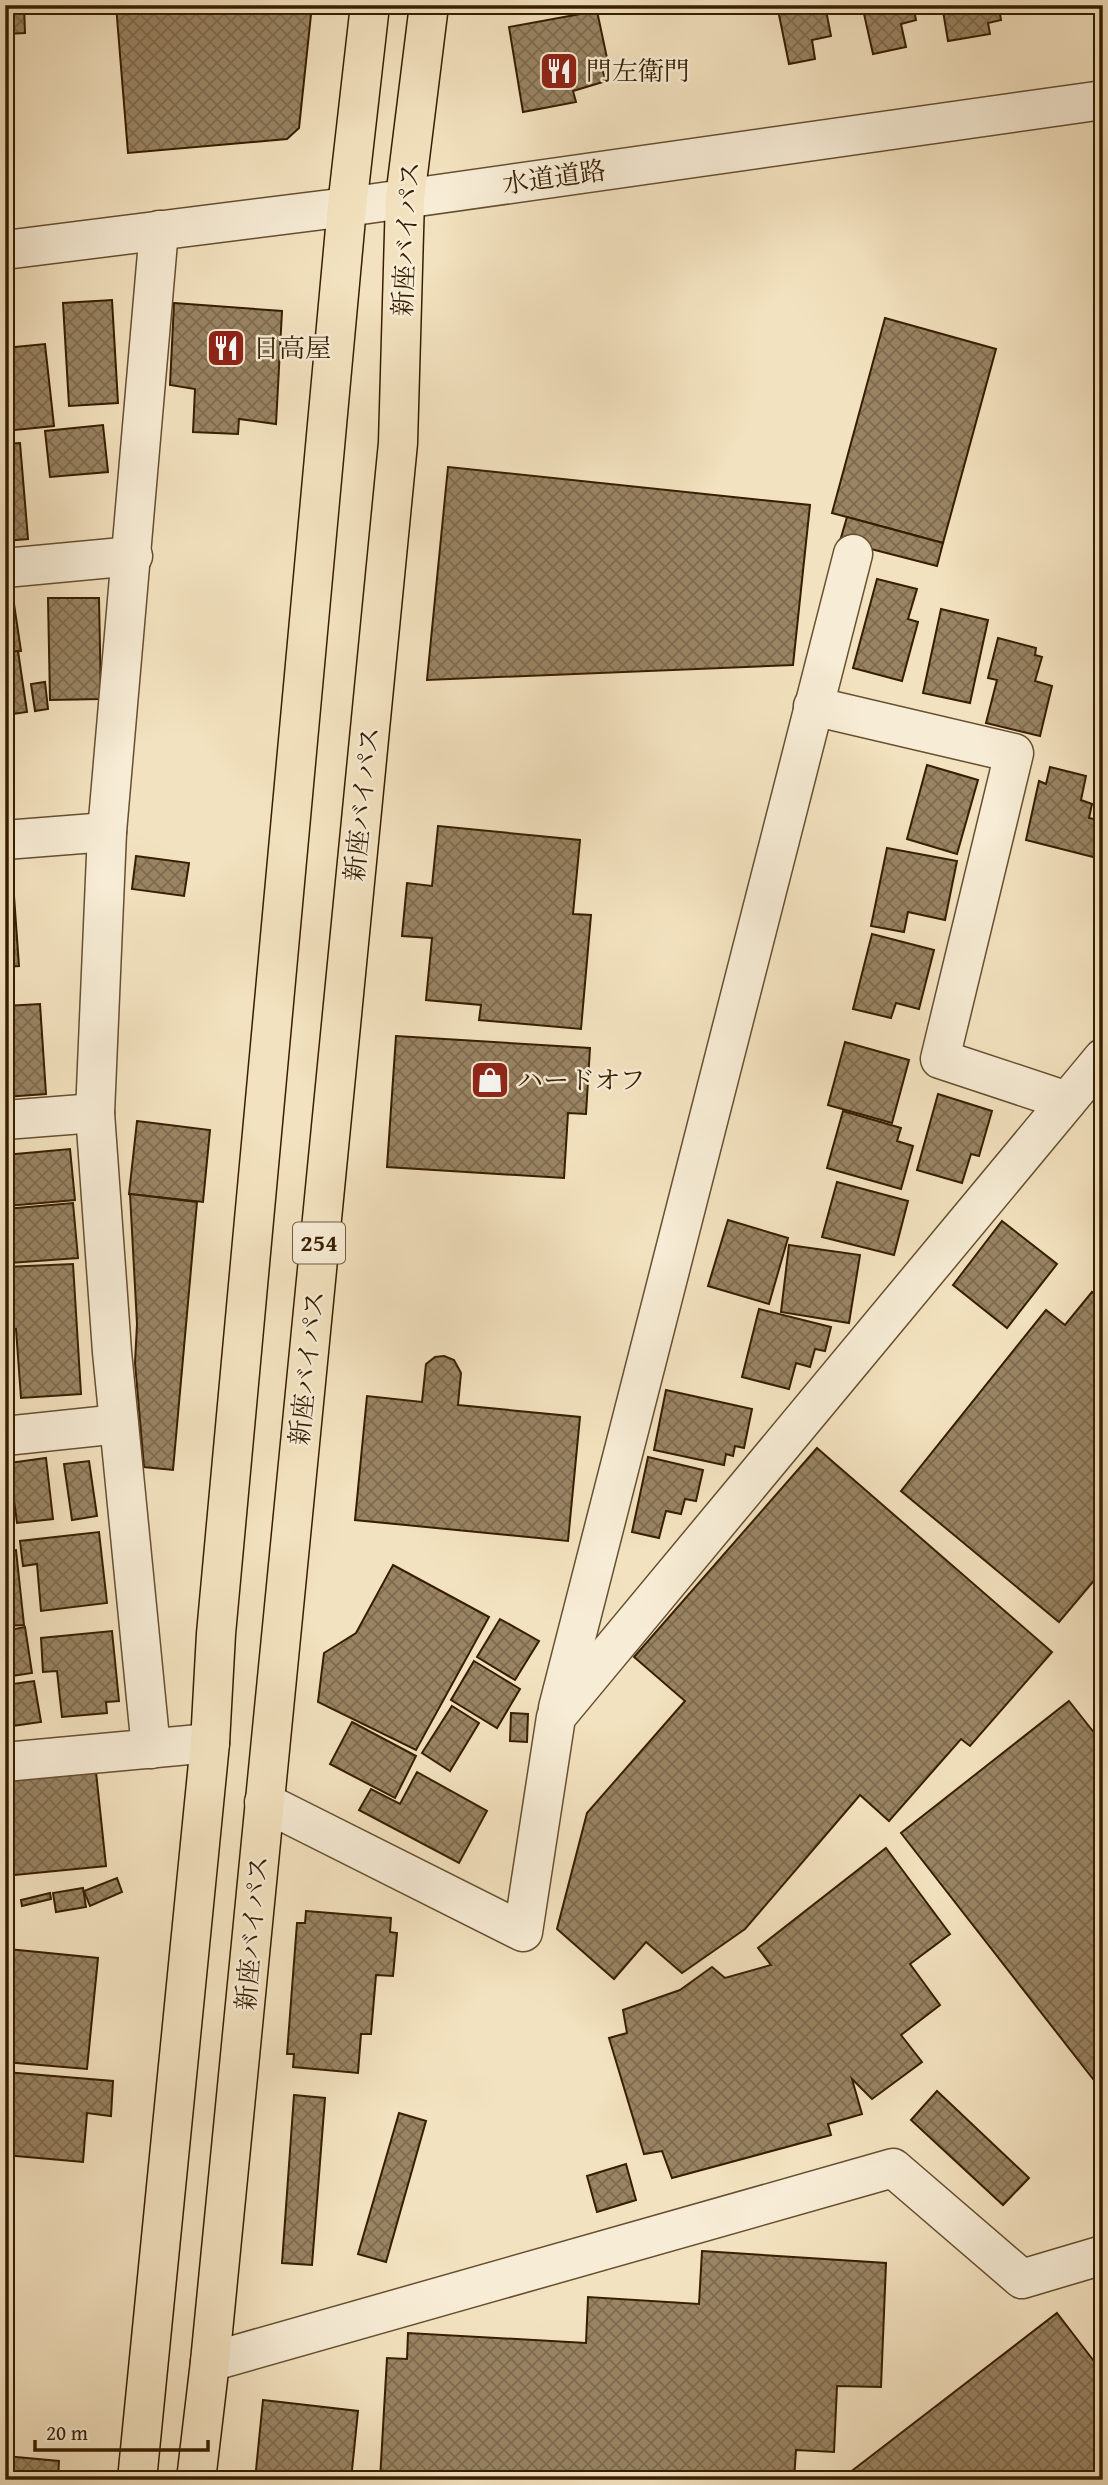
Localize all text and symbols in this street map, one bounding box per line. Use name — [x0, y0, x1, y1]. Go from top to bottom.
restaurant icon: 門左衛門 — [538, 50, 580, 92]
place label: 門左衛門 — [586, 51, 690, 90]
street label: 水道道路 — [500, 150, 608, 203]
street label: 新座バイパス — [382, 160, 429, 318]
restaurant icon: 日高屋 — [205, 327, 247, 369]
place label: 日高屋 — [253, 328, 331, 367]
street label: 新座バイパス — [334, 725, 389, 883]
shop icon: ハードオフ — [469, 1059, 511, 1101]
place label: ハードオフ — [517, 1060, 645, 1099]
road number: 254 — [293, 1223, 345, 1264]
street label: 新座バイパス — [279, 1289, 334, 1447]
street label: 新座バイパス — [225, 1854, 278, 2012]
scale bar — [35, 2408, 208, 2452]
text: 20 m — [46, 2417, 88, 2448]

